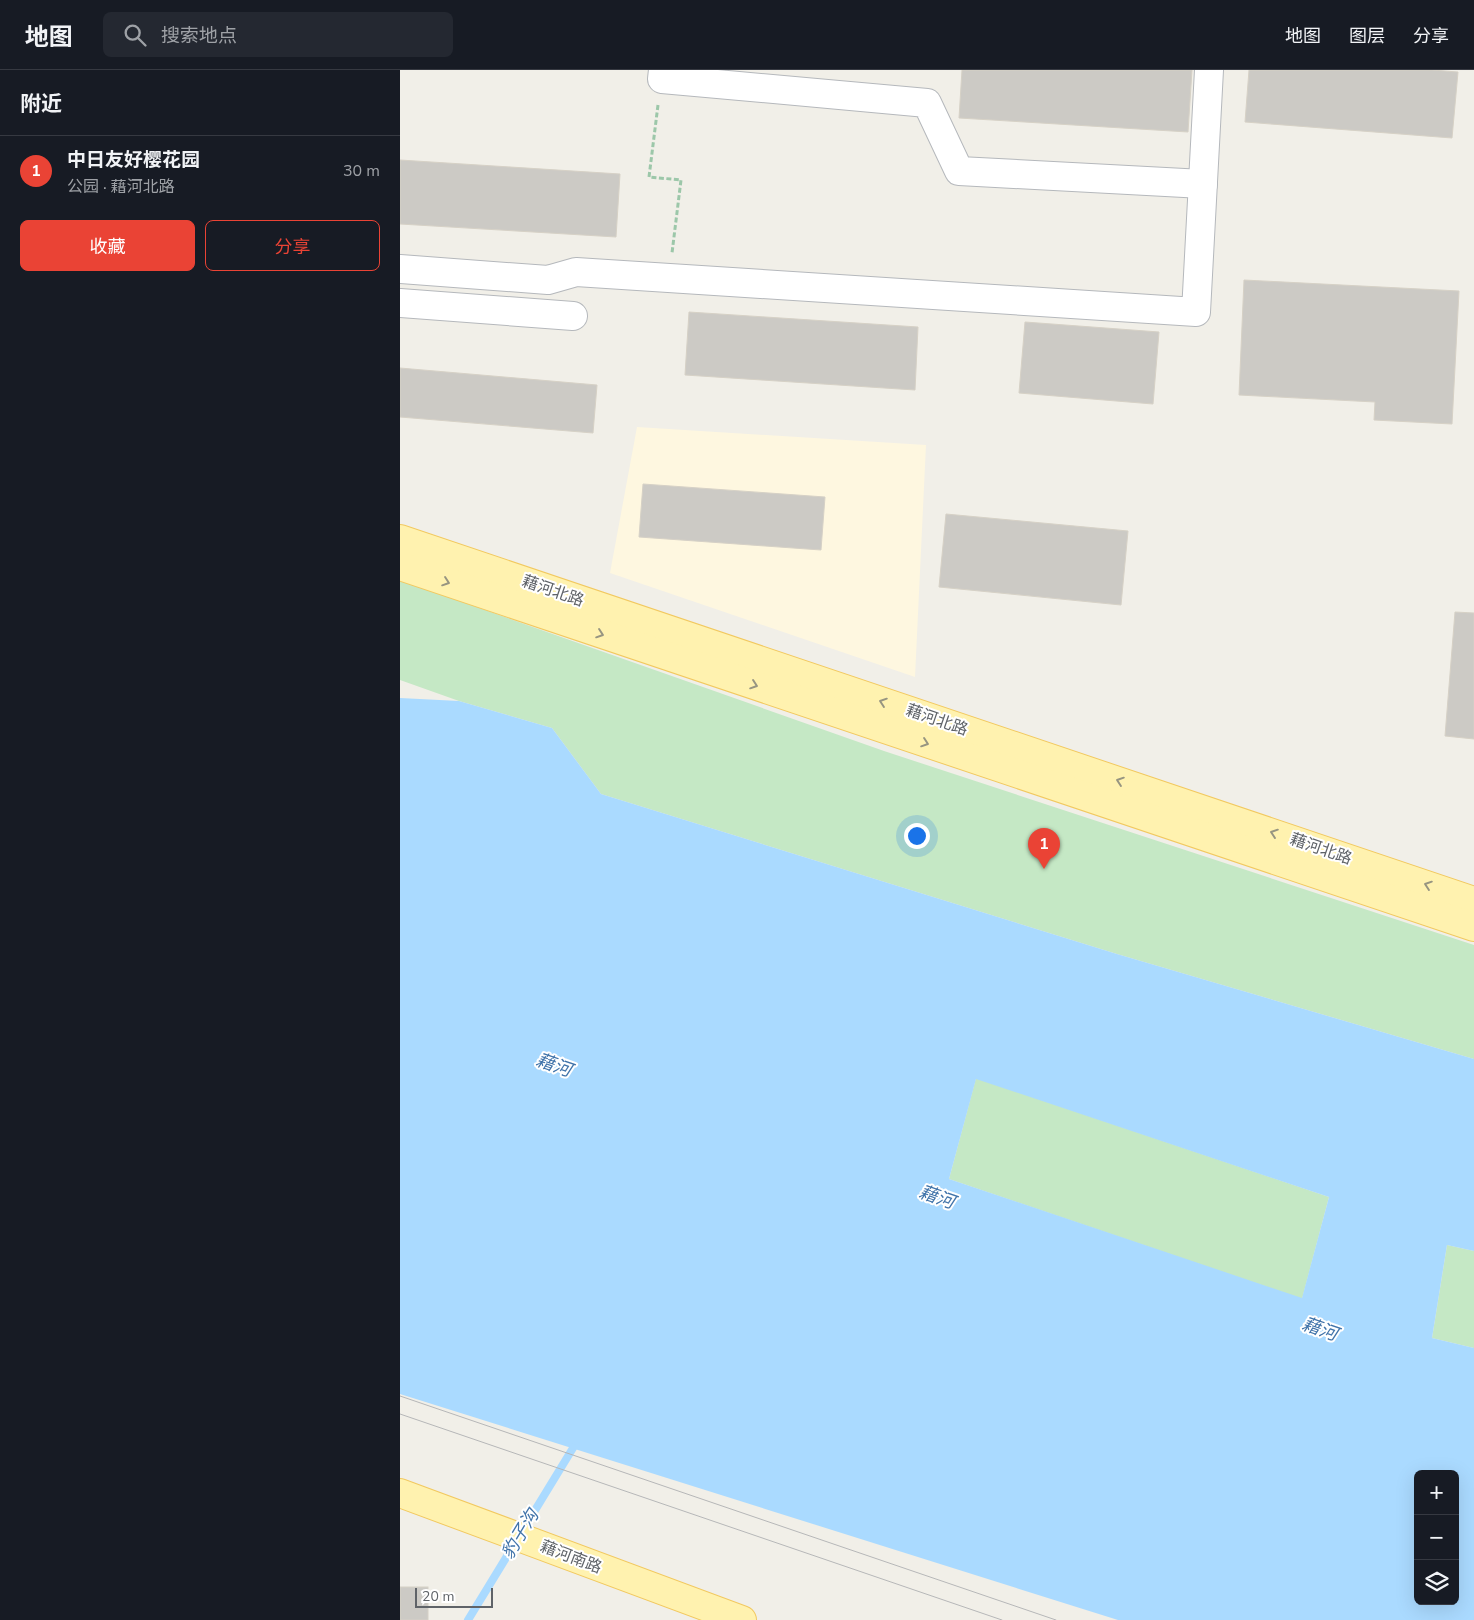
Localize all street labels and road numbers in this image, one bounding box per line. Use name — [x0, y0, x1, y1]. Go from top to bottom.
street label: 藉河北路 — [519, 570, 587, 612]
street label: 藉河北路 — [903, 699, 971, 741]
street label: 藉河北路 — [1287, 828, 1355, 870]
street label: 藉河南路 — [537, 1535, 605, 1579]

